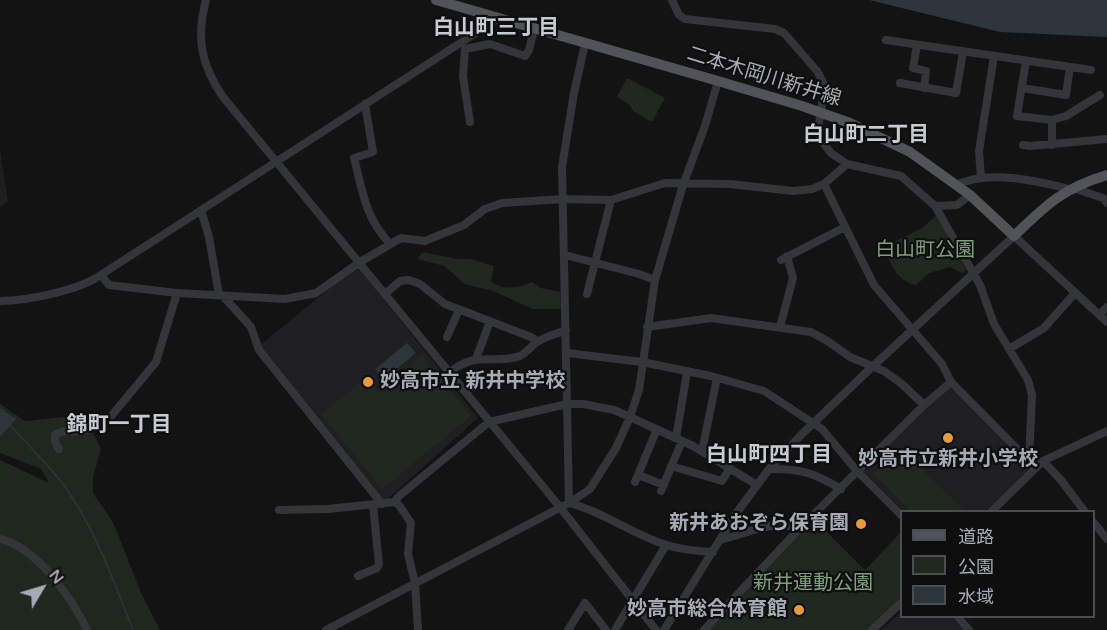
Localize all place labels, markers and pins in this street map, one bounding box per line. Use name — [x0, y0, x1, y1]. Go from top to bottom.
place label: 妙高市立 新井中学校 — [380, 370, 565, 394]
marker: 妙高市立 新井中学校 — [361, 375, 375, 389]
marker: 妙高市立新井小学校 — [941, 431, 955, 445]
place label: 妙高市立新井小学校 — [858, 448, 1038, 472]
place label: 新井あおぞら保育園 — [669, 512, 849, 536]
marker: 新井あおぞら保育園 — [854, 517, 868, 531]
place label: 妙高市総合体育館 — [627, 598, 787, 622]
marker: 妙高市総合体育館 — [792, 603, 806, 617]

